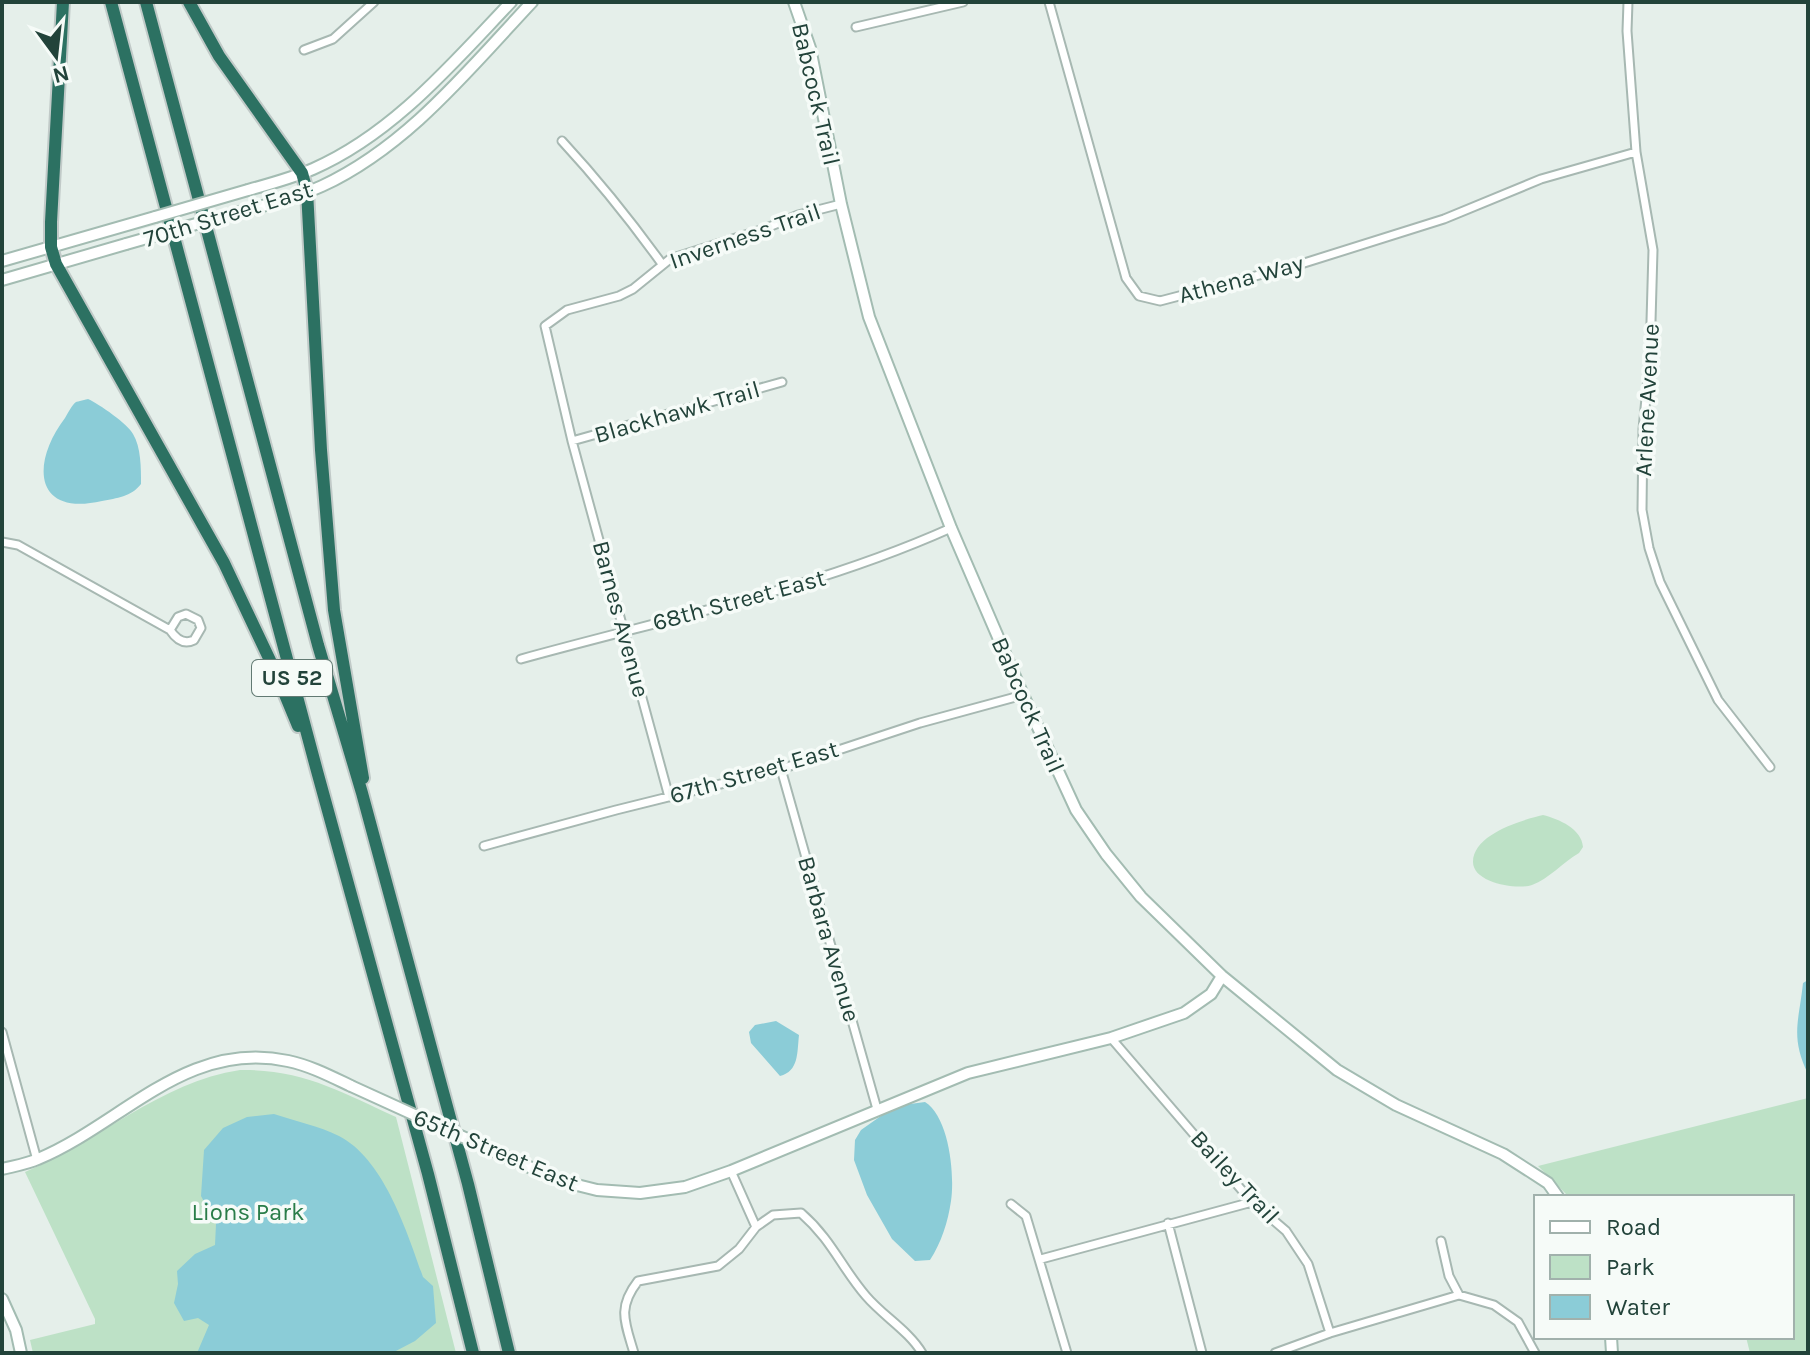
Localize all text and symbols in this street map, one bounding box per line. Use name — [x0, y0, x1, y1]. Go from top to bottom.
north arrow — [16, 16, 96, 96]
street label: Babcock Trail — [786, 20, 846, 168]
text: N — [50, 60, 72, 89]
street label: 70th Street East — [140, 175, 316, 253]
street label: Inverness Trail — [666, 197, 824, 275]
street label: Athena Way — [1176, 249, 1306, 309]
street label: Arlene Avenue — [1629, 323, 1665, 477]
street label: Blackhawk Trail — [591, 375, 763, 449]
street label: Barnes Avenue — [587, 538, 655, 700]
street label: 68th Street East — [650, 563, 828, 637]
street label: Babcock Trail — [986, 633, 1070, 777]
road number: US 52 — [252, 660, 332, 696]
street label: 67th Street East — [666, 735, 842, 809]
street label: Barbara Avenue — [792, 853, 866, 1025]
street label: 65th Street East — [409, 1103, 583, 1197]
street label: Bailey Trail — [1185, 1125, 1285, 1229]
legend — [1534, 1195, 1794, 1339]
park label: Lions Park — [192, 1198, 304, 1226]
text: Road — [1606, 1213, 1661, 1241]
text: Park — [1606, 1253, 1655, 1281]
text: Water — [1606, 1293, 1670, 1321]

